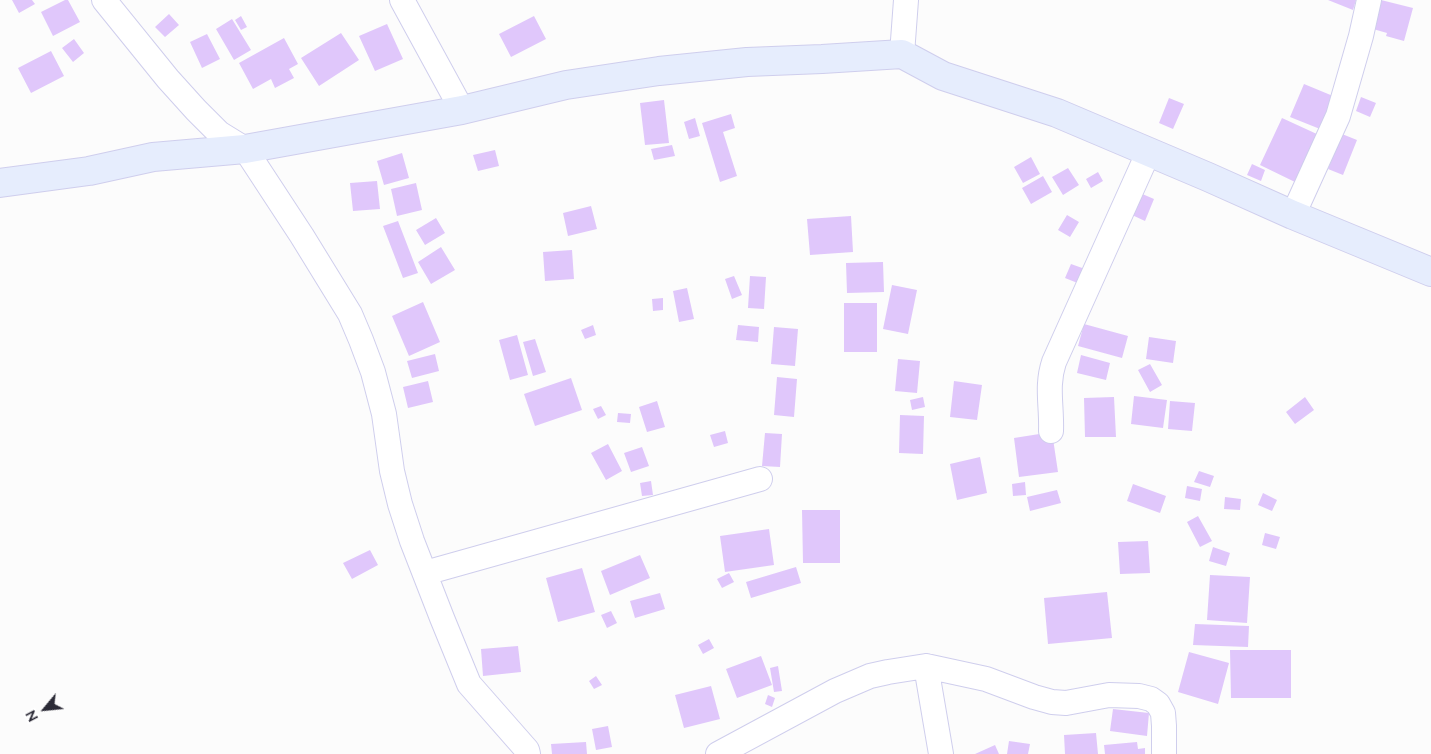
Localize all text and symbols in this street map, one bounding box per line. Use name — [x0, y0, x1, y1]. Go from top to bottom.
north arrow — [20, 684, 70, 734]
text: N — [21, 707, 42, 725]

